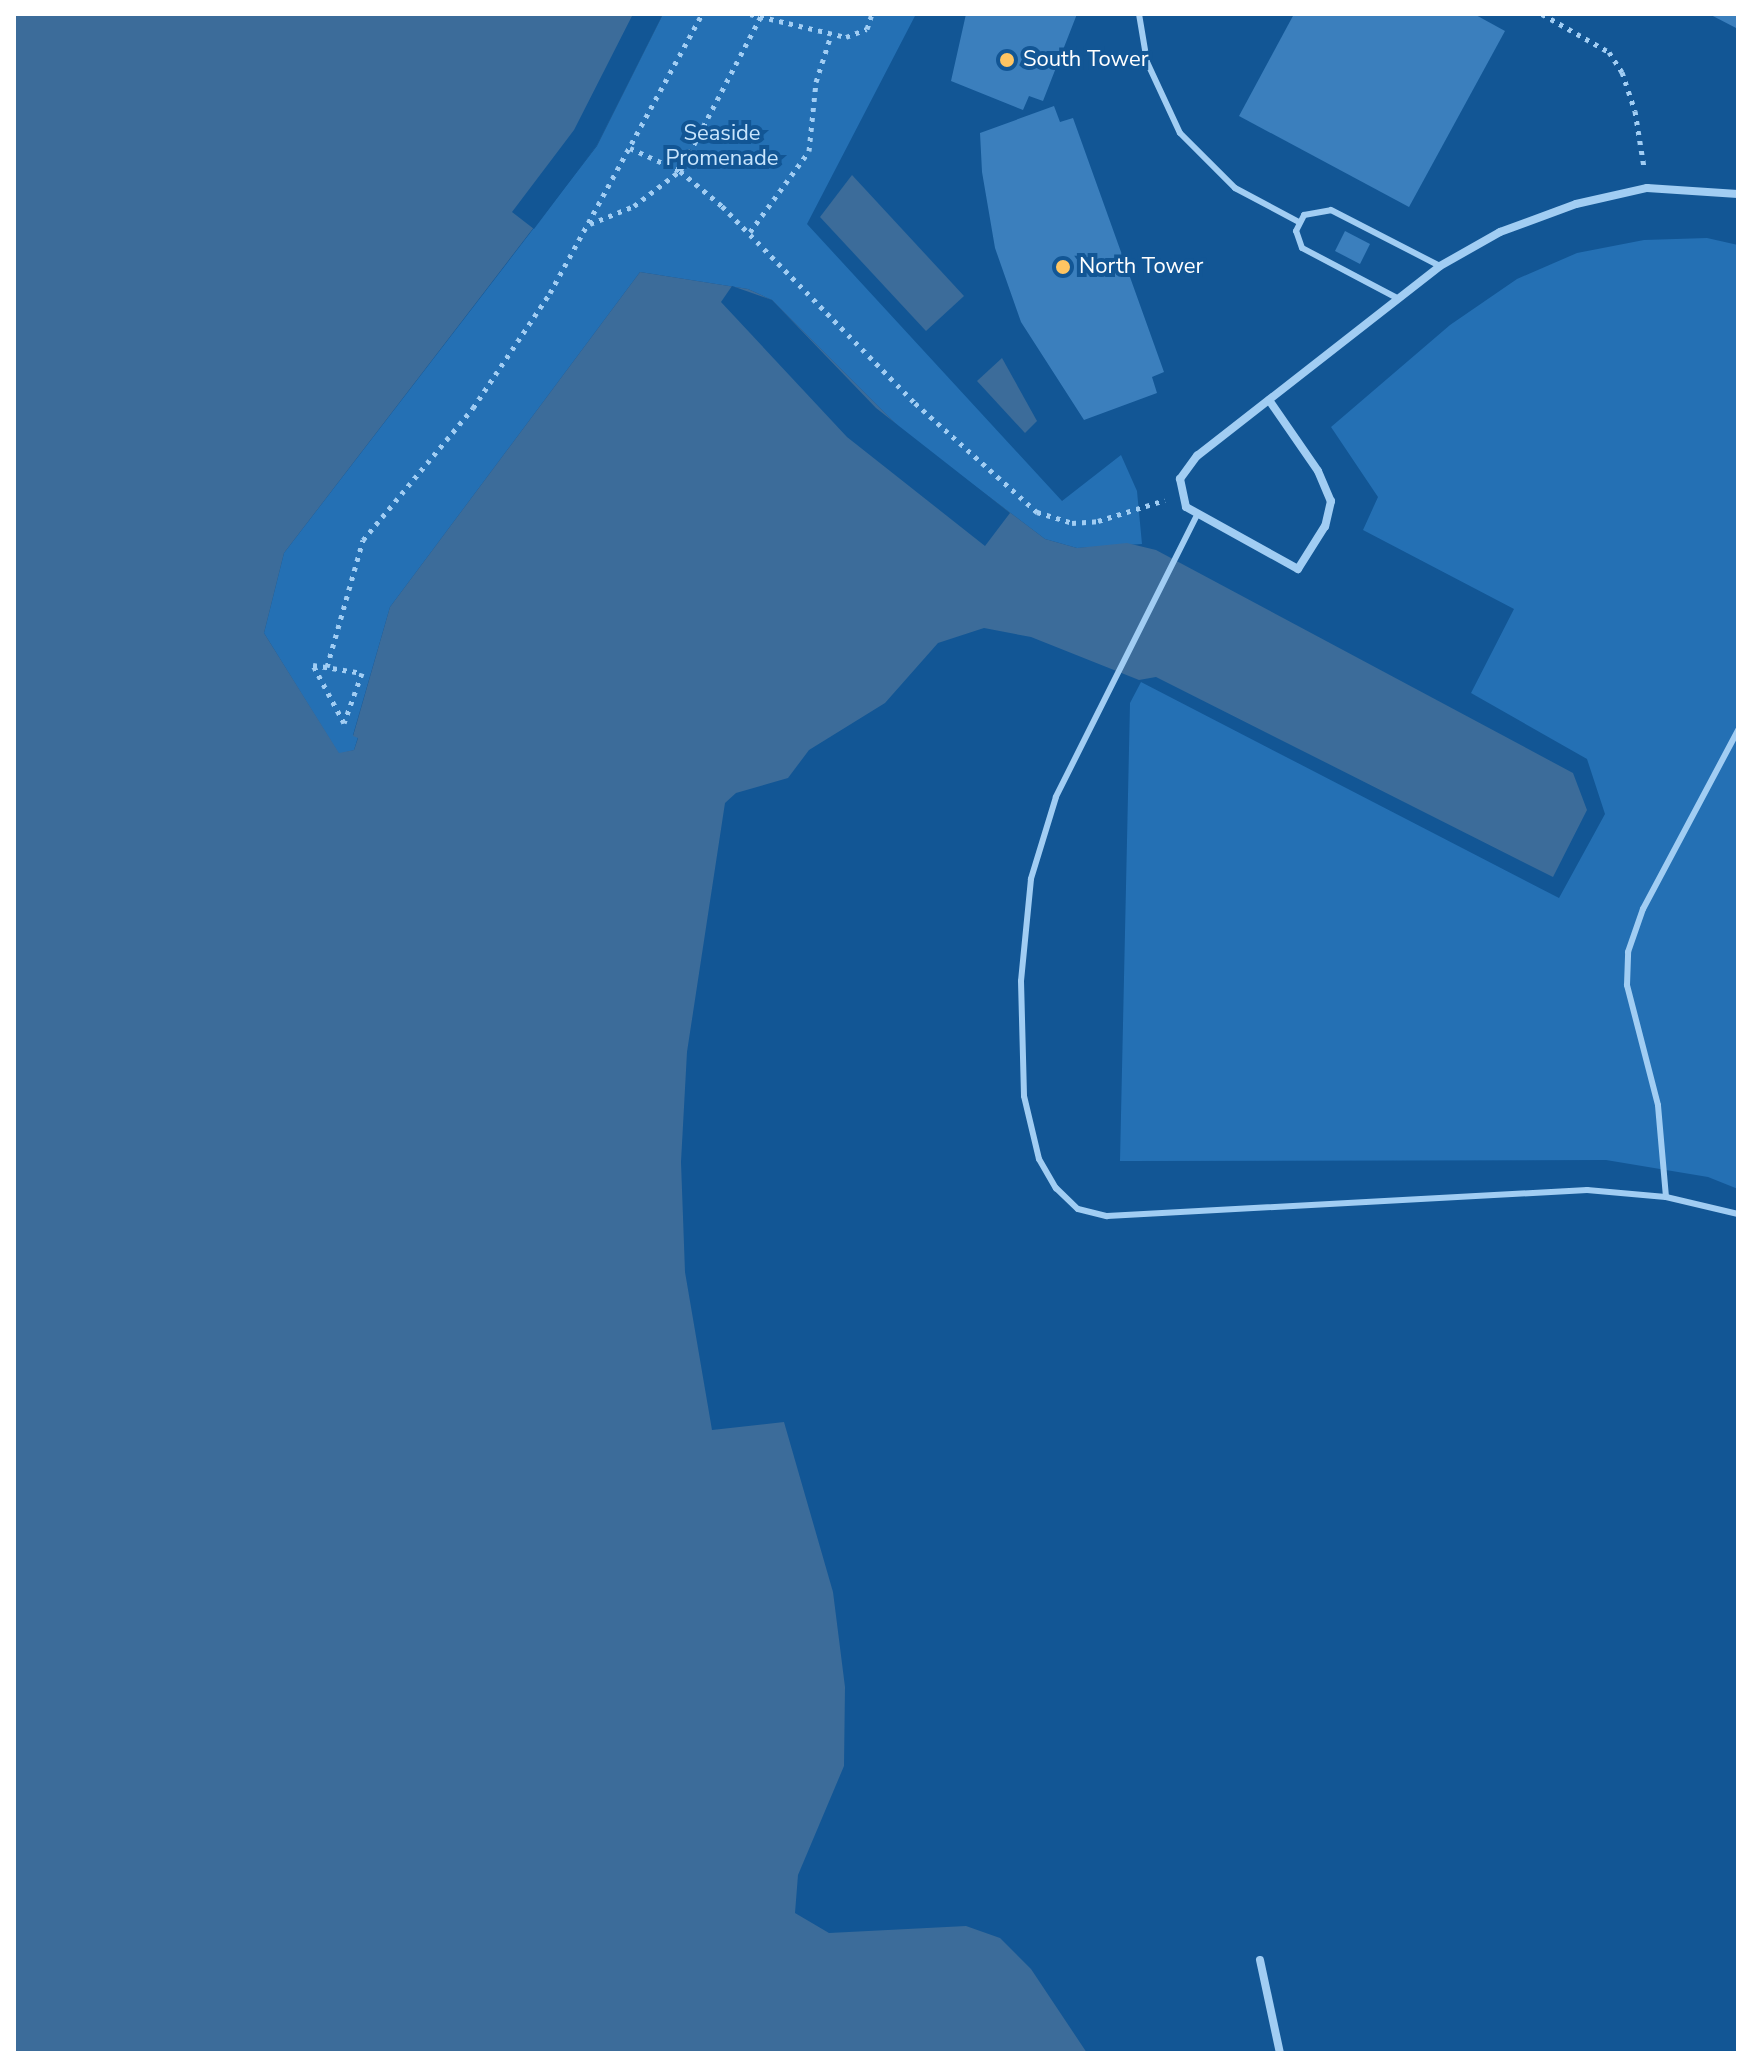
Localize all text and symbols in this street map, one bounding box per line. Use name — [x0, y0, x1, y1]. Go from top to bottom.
place label: South Tower — [1023, 47, 1149, 73]
marker: South Tower — [998, 51, 1016, 69]
park label: Seaside Promenade — [666, 120, 778, 172]
place label: North Tower — [1079, 254, 1203, 280]
marker: North Tower — [1054, 258, 1072, 276]

